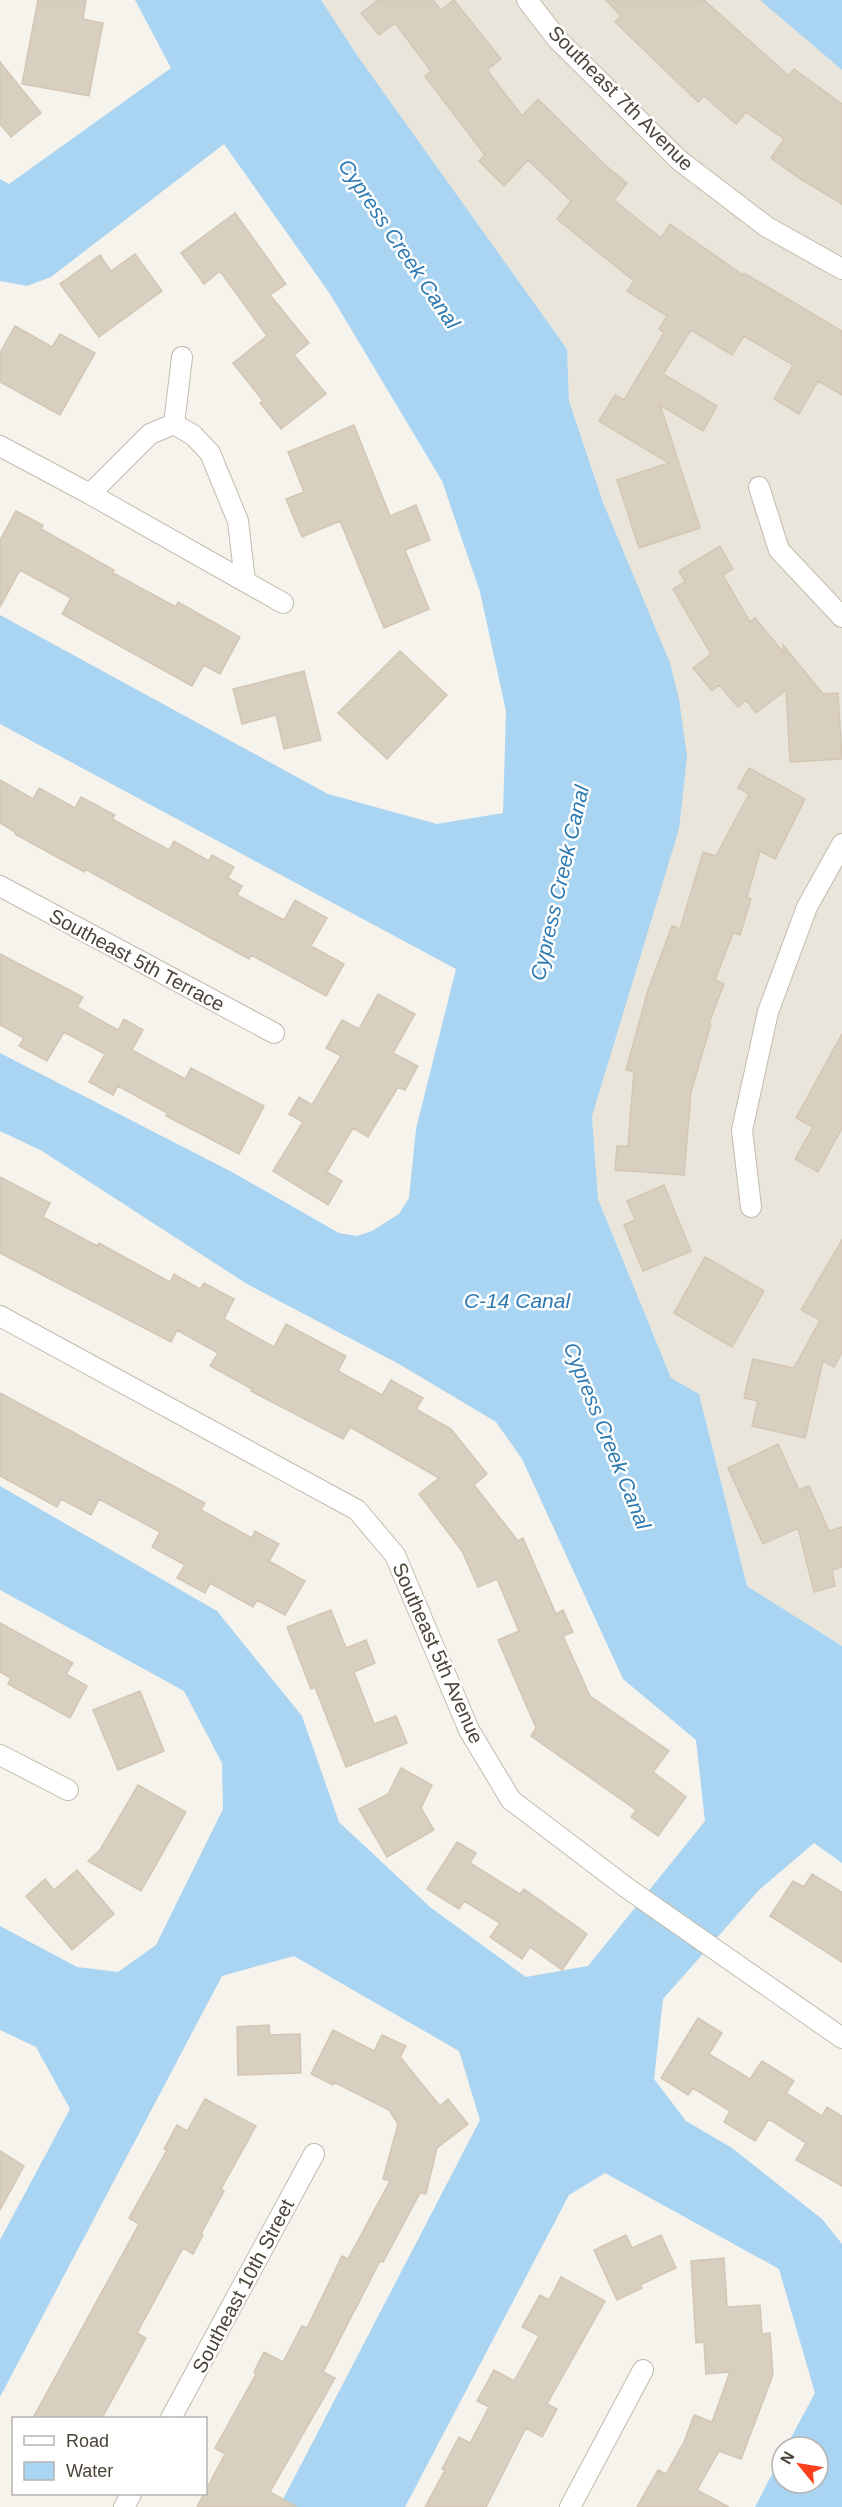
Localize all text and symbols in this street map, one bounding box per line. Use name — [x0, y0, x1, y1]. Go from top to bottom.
street label: Southeast 7th Avenue — [544, 21, 698, 175]
water label: Cypress Creek Canal — [334, 155, 465, 334]
water label: Cypress Creek Canal — [526, 782, 593, 983]
street label: Southeast 5th Terrace — [46, 904, 228, 1016]
water label: C-14 Canal — [464, 1289, 571, 1312]
water label: Cypress Creek Canal — [559, 1339, 656, 1534]
street label: Southeast 5th Avenue — [388, 1559, 488, 1747]
street label: Southeast 10th Street — [188, 2195, 298, 2377]
legend — [12, 2417, 207, 2495]
text: Road — [66, 2431, 109, 2451]
north arrow — [770, 2435, 830, 2495]
text: N — [777, 2448, 798, 2467]
text: Water — [66, 2461, 113, 2481]

